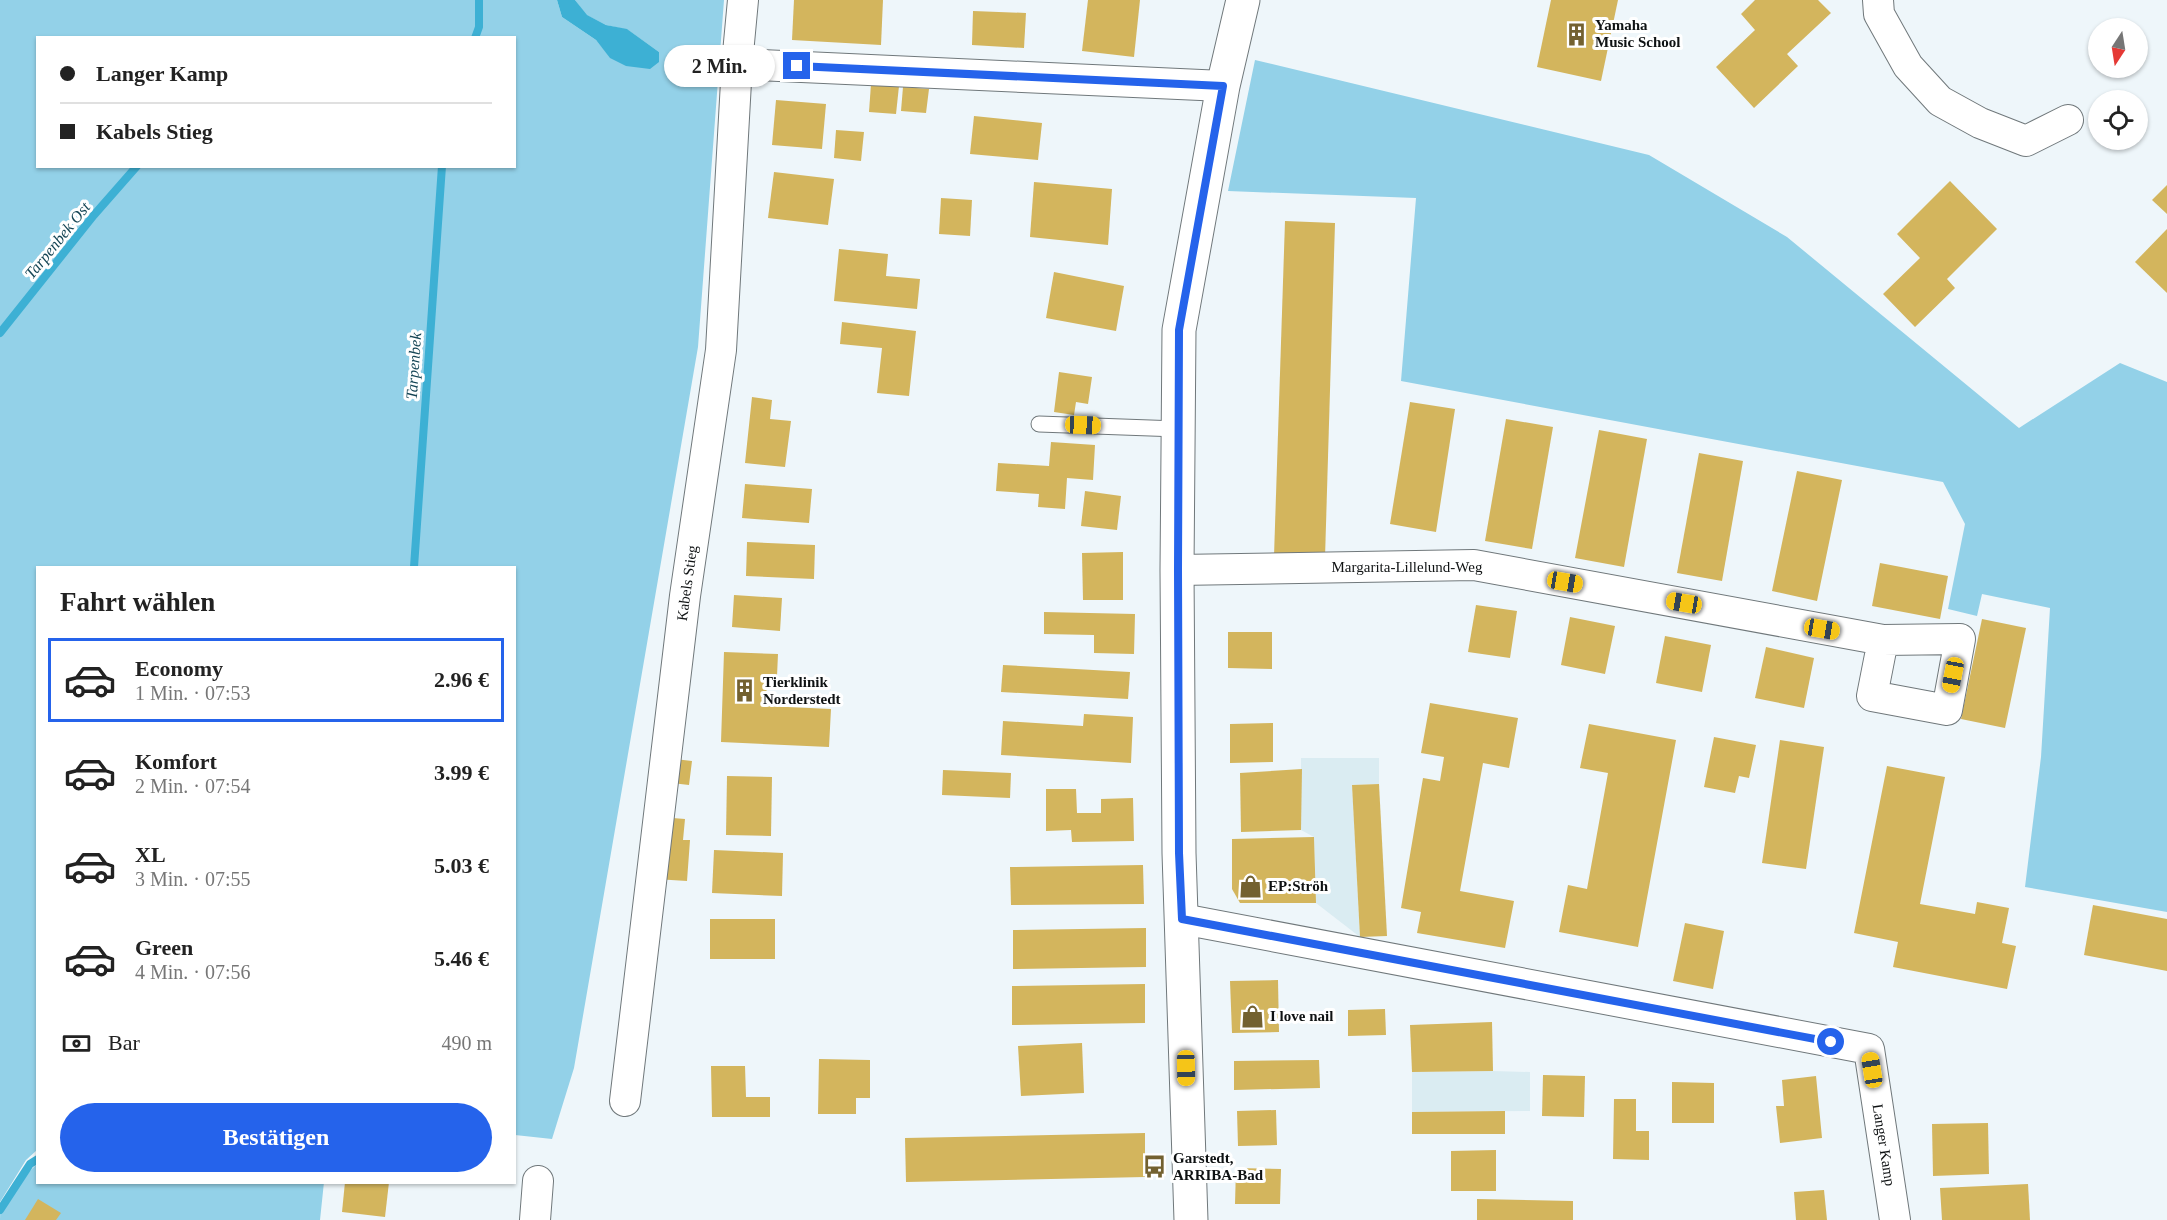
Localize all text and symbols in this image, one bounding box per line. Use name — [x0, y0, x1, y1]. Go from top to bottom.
place label: Yamaha Music School — [1595, 17, 1680, 50]
north arrow — [2088, 18, 2148, 78]
map controls — [2088, 18, 2148, 150]
building icon: Yamaha Music School — [1564, 21, 1590, 47]
callout: 2 Min. — [665, 45, 776, 87]
route end — [783, 52, 810, 79]
text: 2 Min. — [692, 55, 747, 77]
text: Langer Kamp — [96, 61, 228, 86]
button: locate — [2088, 90, 2148, 150]
text: Kabels Stieg — [96, 119, 213, 144]
water label: Tarpenbek Ost — [21, 198, 94, 283]
water label: Tarpenbek — [403, 331, 425, 400]
car — [1065, 415, 1101, 435]
street label: Kabels Stieg — [674, 544, 700, 622]
street label: Margarita-Lillelund-Weg — [1332, 559, 1483, 575]
car — [1546, 570, 1584, 594]
text: Fahrt wählen — [60, 587, 215, 617]
car — [1665, 591, 1703, 615]
car — [1803, 617, 1841, 641]
icon: car — [63, 653, 117, 707]
text: Economy — [135, 656, 223, 681]
car — [1941, 656, 1965, 694]
text: 2.96 € — [434, 667, 489, 692]
place label: Tierklinik Norderstedt — [763, 674, 840, 707]
building icon: Tierklinik Norderstedt — [732, 678, 758, 704]
text: 1 Min. · 07:53 — [135, 682, 251, 704]
icon: car — [63, 746, 117, 800]
text: Komfort — [135, 749, 217, 774]
text: 3.99 € — [434, 760, 489, 785]
text: 2 Min. · 07:54 — [135, 775, 251, 797]
icon: car — [63, 839, 117, 893]
text: XL — [135, 842, 166, 867]
text: 5.03 € — [434, 853, 489, 878]
text: 3 Min. · 07:55 — [135, 868, 251, 890]
shop icon: EP:Ströh — [1237, 873, 1263, 899]
place label: EP:Ströh — [1268, 878, 1329, 894]
icon: car — [63, 932, 117, 986]
text: Green — [135, 935, 193, 960]
text: 5.46 € — [434, 946, 489, 971]
text: 4 Min. · 07:56 — [135, 961, 251, 983]
shop icon: I love nail — [1239, 1003, 1265, 1029]
place label: I love nail — [1270, 1008, 1333, 1024]
icon: cash — [60, 1027, 93, 1060]
route start — [1817, 1028, 1844, 1055]
text: Bar — [108, 1030, 140, 1055]
text: 490 m — [441, 1032, 492, 1054]
car — [1177, 1050, 1195, 1086]
car — [1860, 1051, 1884, 1089]
button: Bestätigen — [60, 1103, 492, 1172]
street label: Langer Kamp — [1870, 1103, 1898, 1187]
place label: Garstedt, ARRIBA-Bad — [1173, 1150, 1264, 1183]
bus stop icon: Garstedt, ARRIBA-Bad — [1142, 1154, 1168, 1180]

